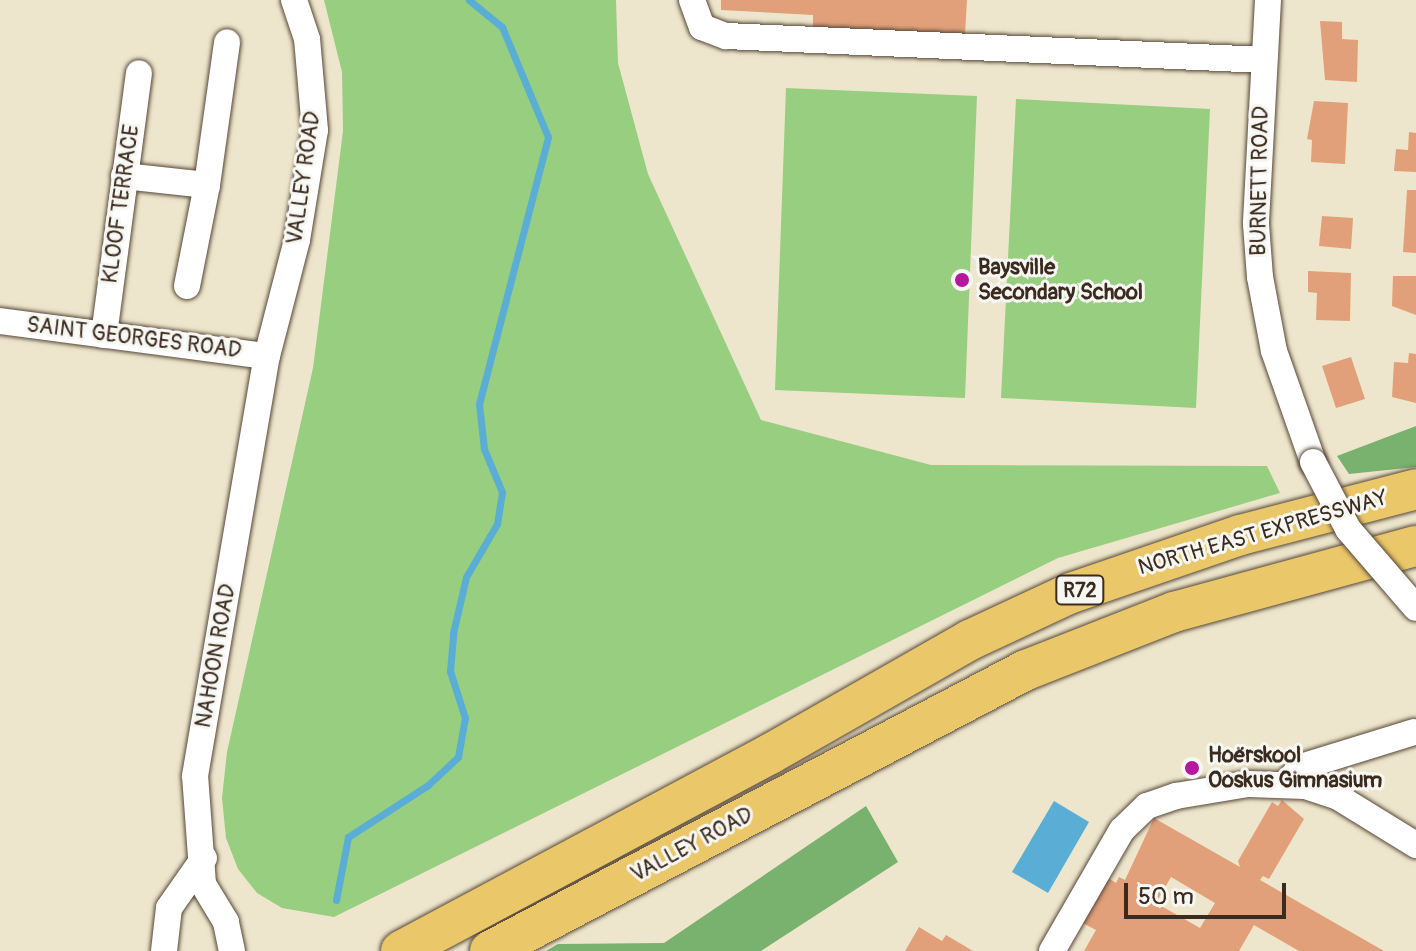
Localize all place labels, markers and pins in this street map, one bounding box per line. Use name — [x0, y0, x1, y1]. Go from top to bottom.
place label: Baysville Secondary School — [978, 254, 1143, 306]
marker: Baysville Secondary School — [953, 271, 971, 289]
place label: Hoërskool Ooskus Gimnasium — [1208, 742, 1382, 794]
marker: Hoërskool Ooskus Gimnasium — [1183, 759, 1201, 777]

